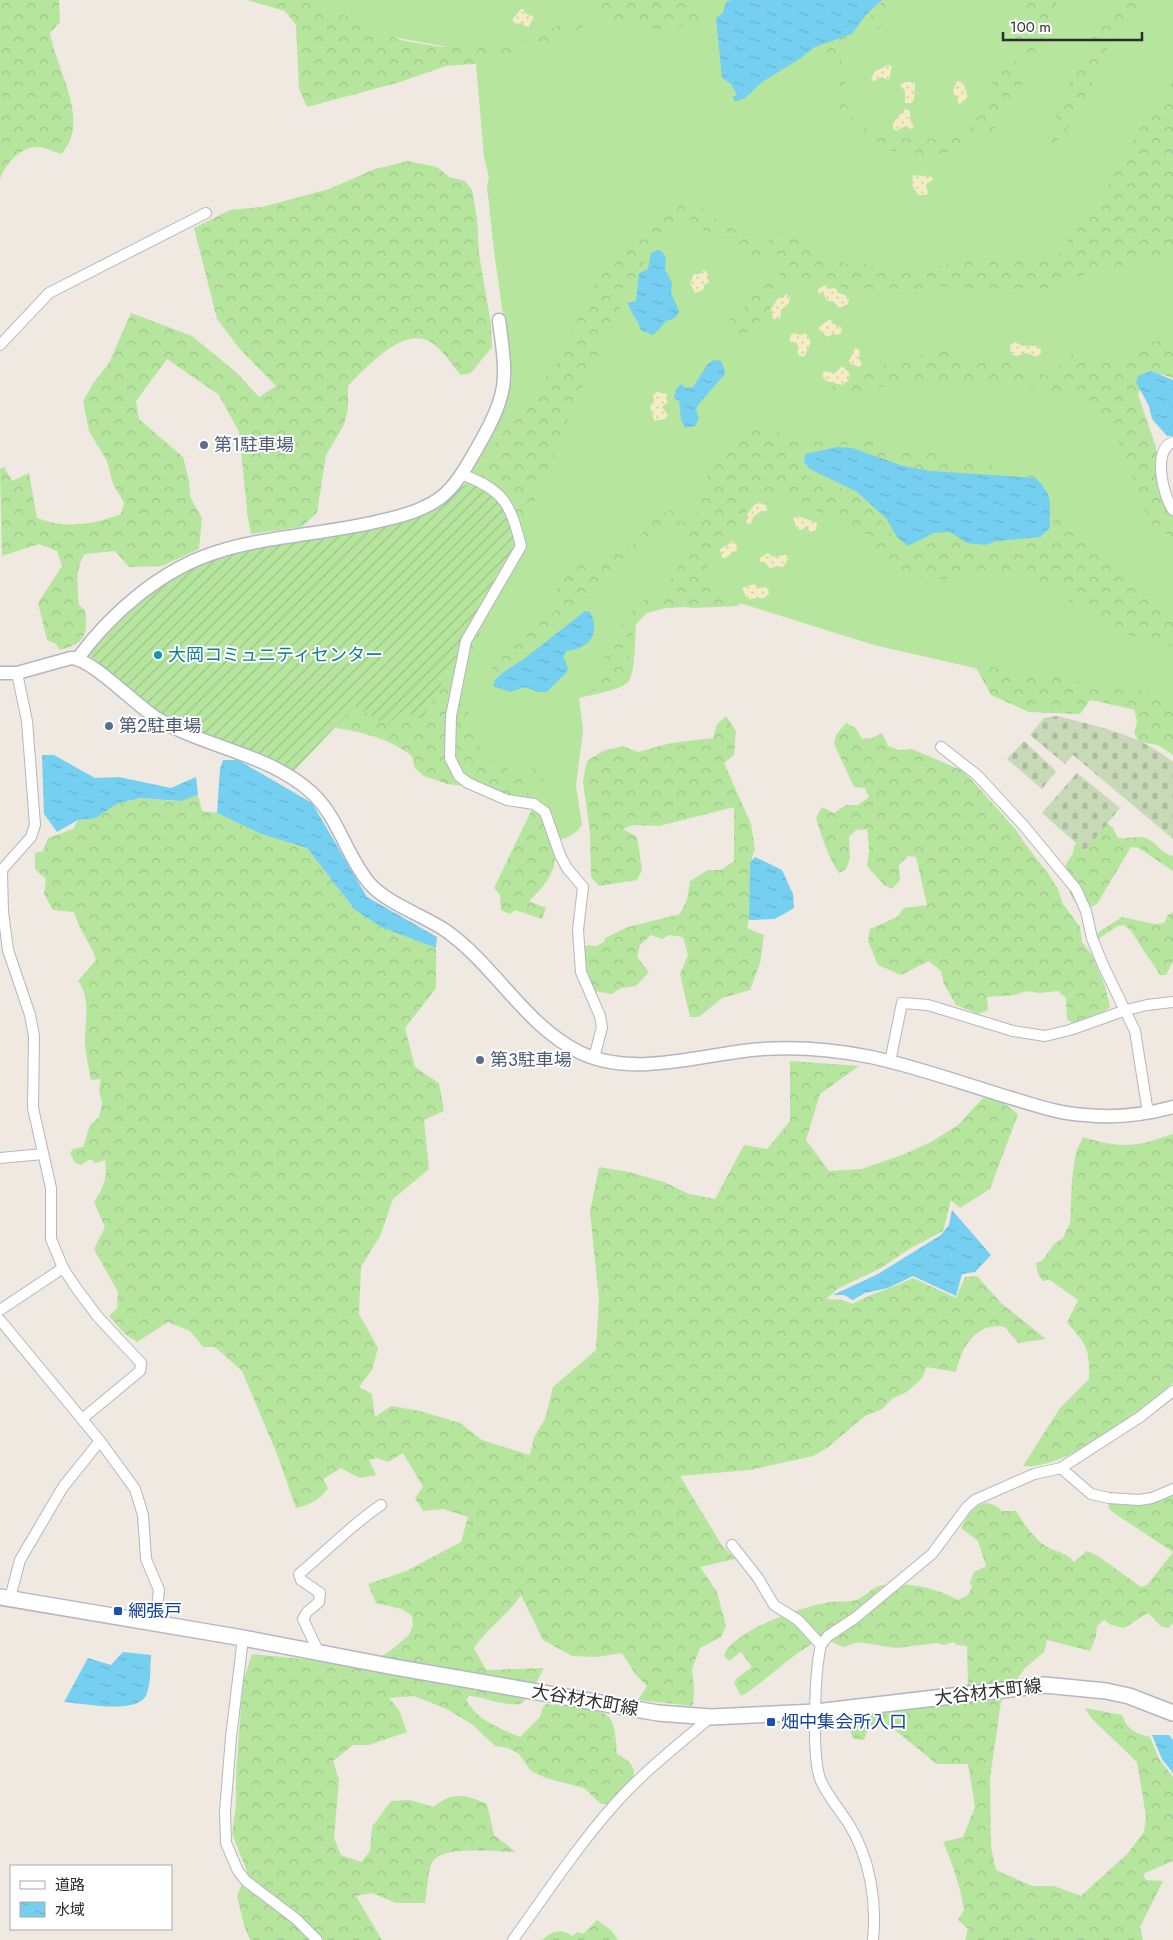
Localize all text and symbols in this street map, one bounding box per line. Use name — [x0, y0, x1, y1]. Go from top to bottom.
scale bar — [1003, 10, 1142, 42]
text: 100 m — [1010, 16, 1051, 38]
place label: 第1駐車場 — [214, 432, 294, 458]
marker: 第1駐車場 — [198, 439, 210, 451]
place label: 大岡コミュニティセンター — [168, 642, 383, 668]
marker: 大岡コミュニティセンター — [152, 649, 164, 661]
place label: 第2駐車場 — [119, 713, 201, 739]
marker: 第2駐車場 — [103, 720, 115, 732]
place label: 第3駐車場 — [490, 1047, 572, 1073]
marker: 第3駐車場 — [474, 1054, 486, 1066]
place label: 網張戸 — [128, 1598, 182, 1624]
marker: 網張戸 — [112, 1605, 124, 1617]
street label: 大谷材木町線 — [933, 1673, 1043, 1711]
street label: 大谷材木町線 — [530, 1678, 640, 1722]
place label: 畑中集会所入口 — [781, 1709, 907, 1735]
marker: 畑中集会所入口 — [765, 1716, 777, 1728]
legend — [10, 1865, 172, 1930]
text: 道路 — [55, 1874, 85, 1896]
text: 水域 — [55, 1899, 85, 1921]

